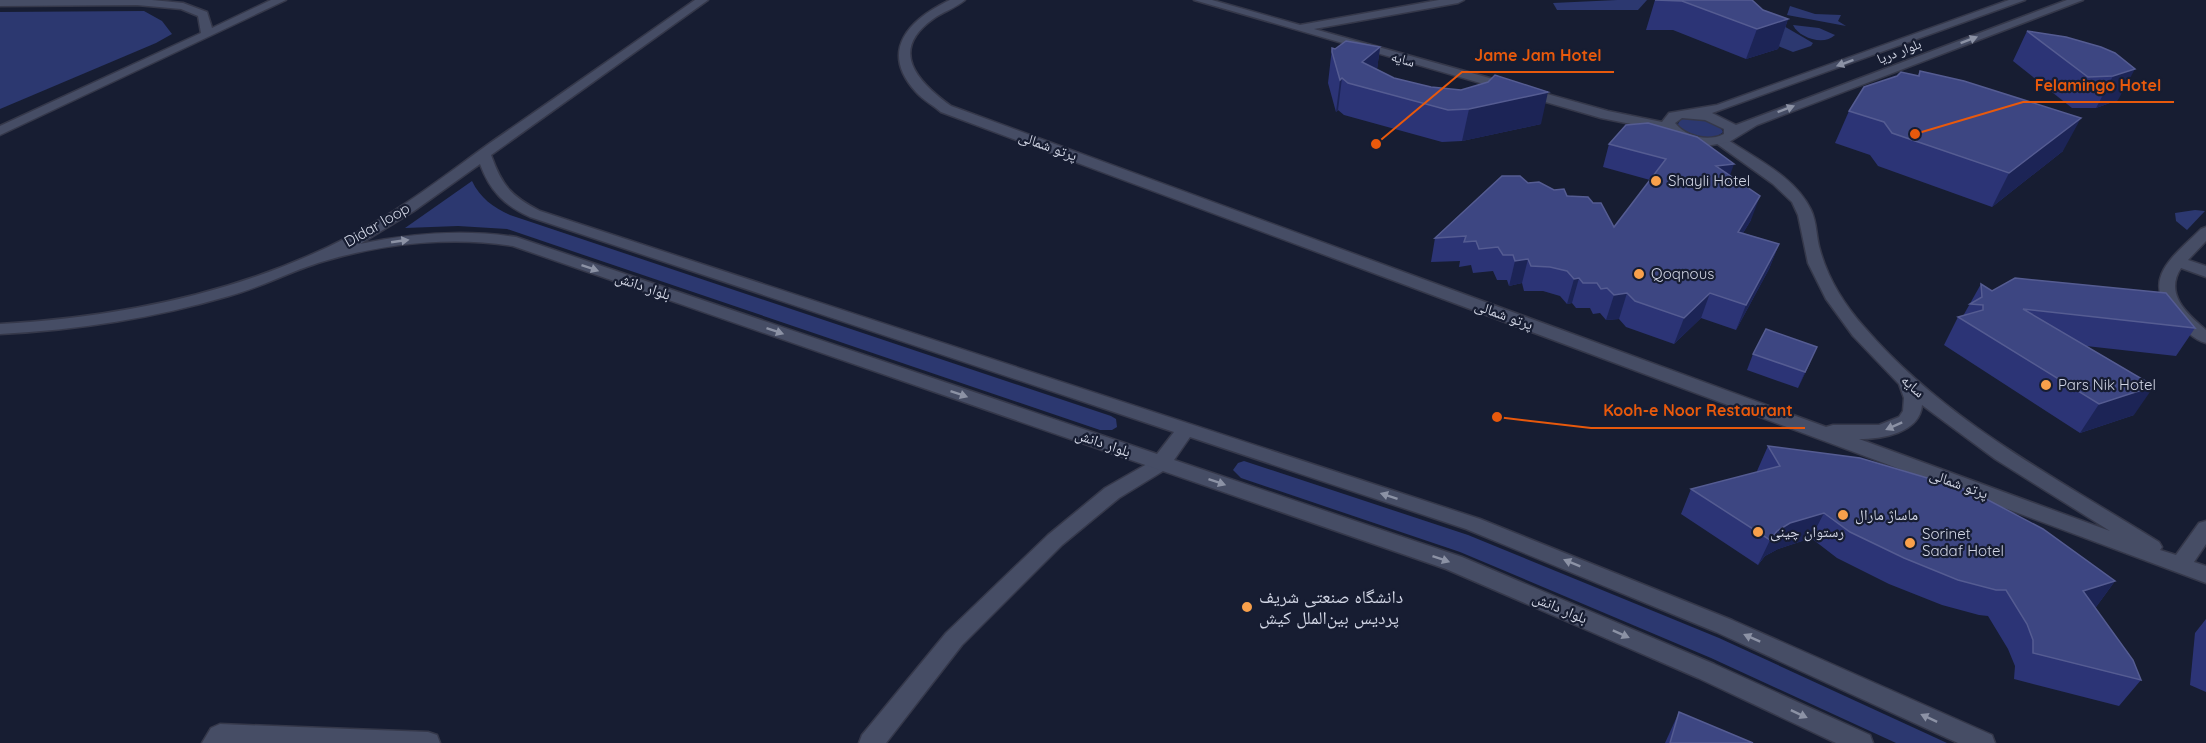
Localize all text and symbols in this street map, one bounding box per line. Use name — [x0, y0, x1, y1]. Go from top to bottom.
street label: بلوار دریا — [1874, 34, 1924, 68]
one-way arrow — [1960, 35, 1978, 45]
callout: Jame Jam Hotel — [1462, 38, 1614, 72]
text: Jame Jam Hotel — [1474, 45, 1602, 65]
street label: سایه — [1389, 47, 1417, 71]
one-way arrow — [1836, 58, 1854, 68]
callout: Felamingo Hotel — [2023, 68, 2174, 102]
text: Felamingo Hotel — [2035, 75, 2161, 95]
one-way arrow — [1777, 104, 1795, 113]
street label: پرتو شمالی — [1016, 126, 1080, 166]
place label: Shayli Hotel — [1668, 171, 1750, 190]
marker: Shayli Hotel — [1649, 174, 1663, 188]
street label: Didar loop — [341, 198, 413, 251]
one-way arrow — [391, 236, 410, 245]
one-way arrow — [581, 263, 599, 273]
place label: Qoqnous — [1651, 264, 1714, 283]
street label: بلوار دانش — [613, 267, 673, 305]
marker: Qoqnous — [1632, 267, 1646, 281]
street label: پرتو شمالی — [1472, 295, 1536, 335]
one-way arrow — [766, 326, 784, 336]
street label: سایه — [1897, 370, 1929, 401]
place label: Pars Nik Hotel — [2058, 375, 2156, 394]
marker: Pars Nik Hotel — [2039, 378, 2053, 392]
one-way arrow — [950, 390, 968, 399]
callout: Kooh-e Noor Restaurant — [1591, 394, 1805, 428]
text: Kooh-e Noor Restaurant — [1603, 400, 1793, 420]
one-way arrow — [1886, 422, 1903, 431]
street label: بلوار دانش — [1073, 424, 1133, 462]
street label: پرتو شمالی — [1927, 464, 1991, 504]
one-way arrow — [1208, 478, 1226, 488]
one-way arrow — [1380, 490, 1398, 500]
place label: ماساژ مارال — [1855, 505, 1918, 525]
marker: ماساژ مارال — [1836, 508, 1850, 522]
place label: رستوان چینی — [1770, 522, 1844, 542]
place label: Sorinet Sadaf Hotel — [1922, 524, 2004, 560]
marker: رستوان چینی — [1751, 525, 1765, 539]
marker: Sorinet Sadaf Hotel — [1903, 536, 1917, 550]
one-way arrow — [1432, 555, 1450, 564]
one-way arrow — [1563, 558, 1581, 567]
place label: دانشگاه صنعتی شریف پردیس بین‌الملل کیش — [1259, 585, 1403, 629]
street label: بلوار دانش — [1530, 588, 1590, 628]
marker: دانشگاه صنعتی شریف پردیس بین‌الملل کیش — [1240, 600, 1254, 614]
one-way arrow — [1612, 629, 1630, 639]
one-way arrow — [1742, 633, 1760, 643]
one-way arrow — [1790, 709, 1808, 719]
one-way arrow — [1921, 714, 1938, 723]

